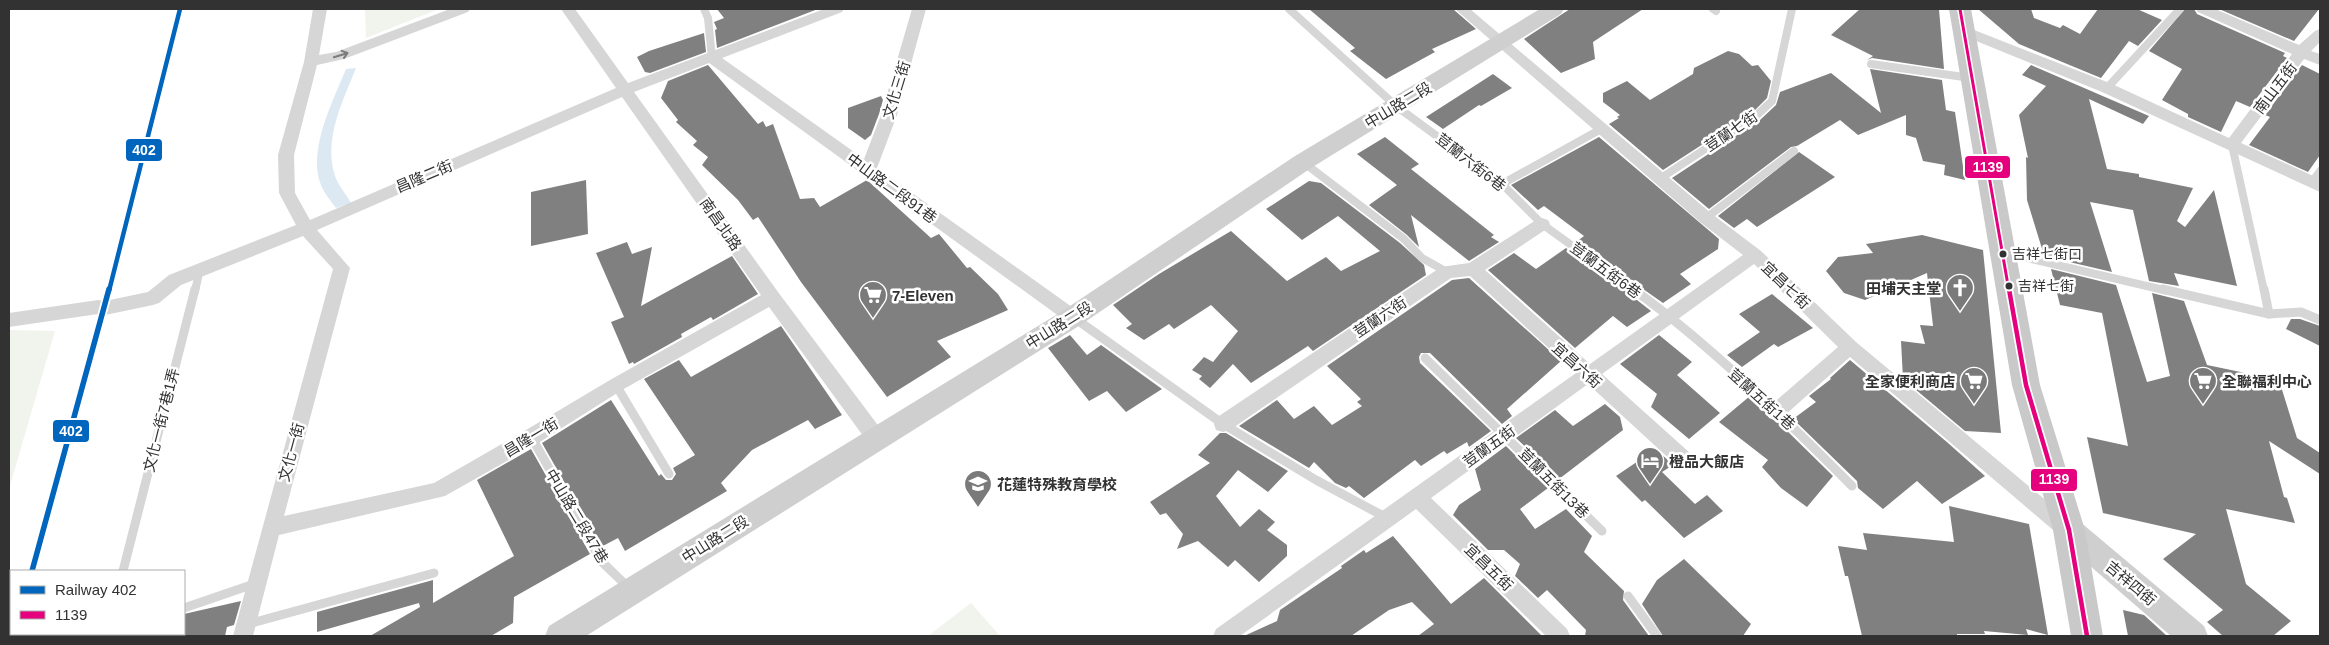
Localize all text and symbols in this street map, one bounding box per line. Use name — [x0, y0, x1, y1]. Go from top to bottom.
one-way arrow — [332, 50, 348, 60]
street label: 文化三街 — [879, 59, 913, 121]
street label: 南山五街 — [2250, 59, 2300, 117]
street label: 中山路二段 — [1361, 78, 1435, 132]
street label: 荳蘭七街 — [1701, 107, 1761, 155]
street label: 荳蘭六街6巷 — [1433, 130, 1509, 194]
line badge: 402 — [125, 138, 163, 162]
text: 402 — [132, 142, 156, 158]
street label: 中山路二段91巷 — [844, 150, 940, 226]
line badge: 1139 — [1964, 155, 2011, 179]
street label: 昌隆二街 — [393, 156, 455, 196]
text: 1139 — [1973, 159, 2003, 175]
street label: 南昌北路 — [697, 195, 745, 253]
street label: 荳蘭五街6巷 — [1567, 239, 1645, 301]
place label: 吉祥七街口 — [2012, 246, 2082, 262]
marker: 吉祥七街口 — [1998, 249, 2008, 259]
street label: 宜昌七街 — [1759, 258, 1813, 312]
church icon: 田埔天主堂 — [1945, 273, 1975, 312]
place label: 吉祥七街 — [2018, 278, 2074, 294]
supermarket icon: 7-Eleven — [858, 280, 888, 319]
place label: 田埔天主堂 — [1866, 280, 1941, 297]
marker: 吉祥七街 — [2004, 281, 2014, 291]
place label: 7-Eleven — [892, 287, 954, 304]
street label: 荳蘭六街 — [1350, 293, 1410, 341]
street label: 中山路二段 — [1023, 298, 1095, 352]
street label: 宜昌六街 — [1549, 339, 1605, 391]
street label: 荳蘭五街1巷 — [1725, 365, 1799, 433]
street label: 文化一街7巷1弄 — [140, 366, 182, 474]
supermarket icon: 全家便利商店 — [1959, 366, 1989, 405]
supermarket icon: 全聯福利中心 — [2188, 366, 2218, 405]
place label: 全家便利商店 — [1865, 373, 1955, 390]
place label: 全聯福利中心 — [2222, 373, 2312, 390]
street label: 昌隆一街 — [501, 414, 561, 460]
line badge: 402 — [52, 419, 90, 443]
street label: 文化一街 — [275, 421, 307, 483]
street label: 荳蘭五街 — [1460, 421, 1518, 471]
text: 402 — [59, 423, 83, 439]
street label: 荳蘭五街13巷 — [1516, 445, 1592, 521]
hotel icon: 橙品大飯店 — [1635, 446, 1665, 485]
place label: 橙品大飯店 — [1669, 453, 1744, 470]
street label: 中山路二段47巷 — [542, 466, 612, 566]
line badge: 1139 — [2030, 468, 2078, 492]
school or university icon: 花蓮特殊教育學校 — [963, 469, 993, 508]
text: 1139 — [2039, 471, 2069, 487]
place label: 花蓮特殊教育學校 — [997, 476, 1117, 493]
street label: 中山路二段 — [679, 512, 751, 566]
street label: 宜昌五街 — [1462, 540, 1516, 594]
street label: 吉祥四街 — [2103, 557, 2159, 609]
legend — [10, 570, 185, 635]
text: Railway 402 — [55, 581, 137, 598]
text: 1139 — [55, 606, 87, 623]

